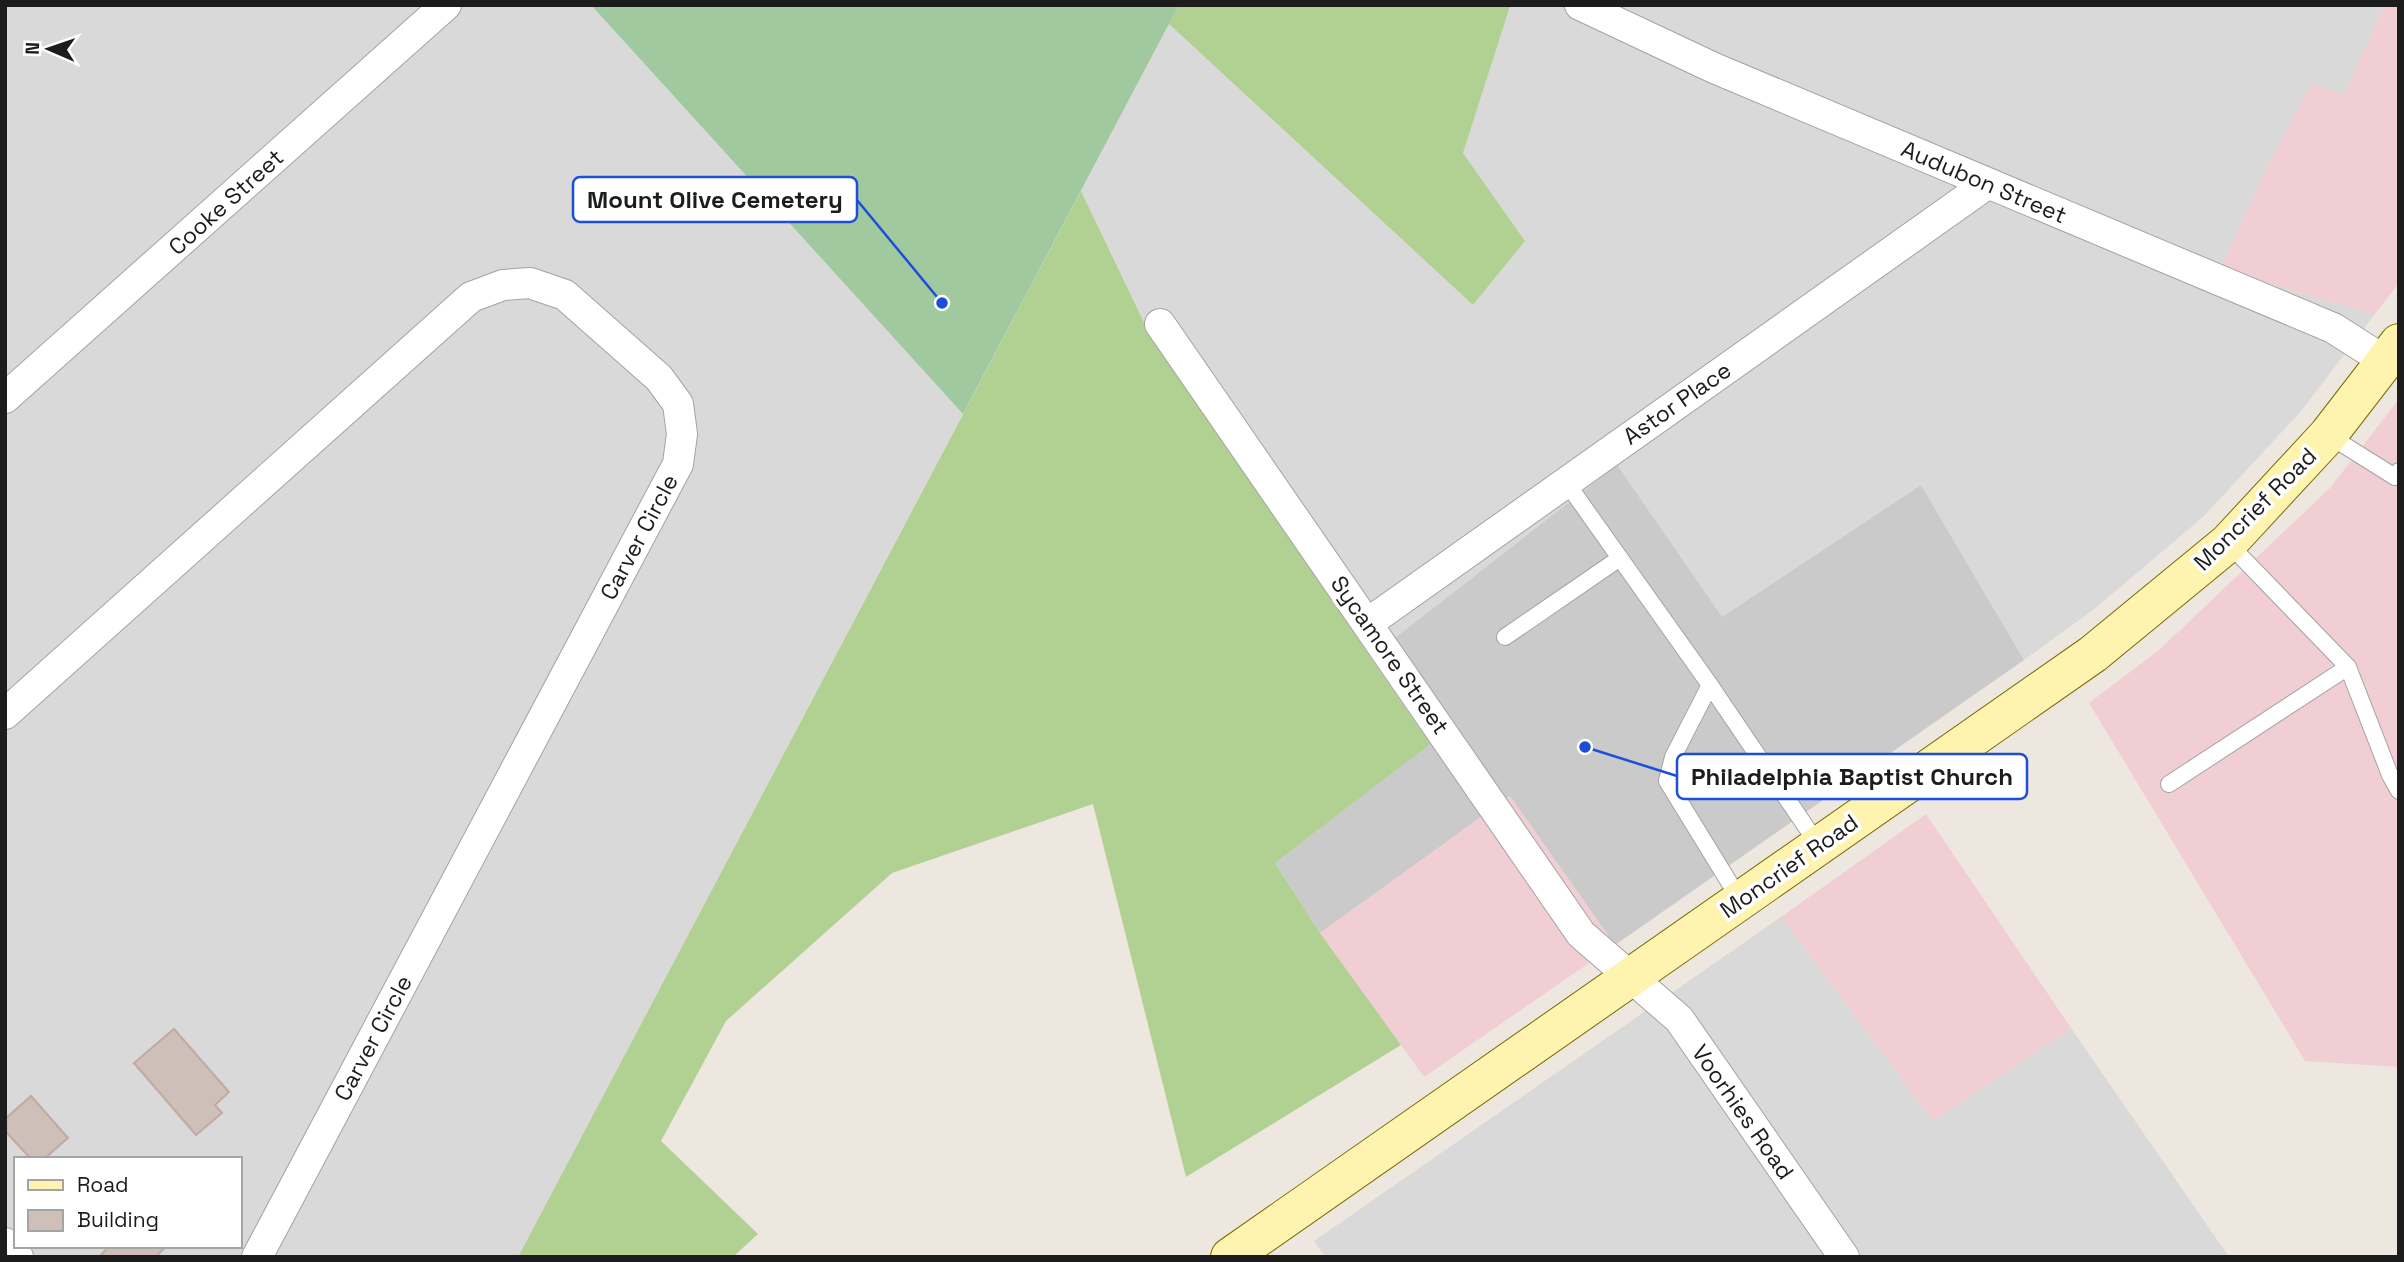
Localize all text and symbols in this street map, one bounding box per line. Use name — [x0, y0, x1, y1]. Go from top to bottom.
north arrow — [14, 14, 84, 84]
text: N — [20, 42, 45, 55]
street label: Audubon Street — [1897, 134, 2071, 230]
street label: Cooke Street — [162, 142, 290, 262]
callout: Mount Olive Cemetery — [573, 177, 857, 222]
text: Mount Olive Cemetery — [587, 184, 843, 215]
street label: Astor Place — [1617, 355, 1737, 451]
street label: Moncrief Road — [2187, 441, 2323, 577]
street label: Carver Circle — [593, 469, 685, 605]
street label: Sycamore Street — [1324, 570, 1456, 740]
callout: Philadelphia Baptist Church — [1677, 754, 2027, 799]
text: Philadelphia Baptist Church — [1691, 761, 2013, 792]
street label: Moncrief Road — [1714, 807, 1864, 925]
street label: Carver Circle — [327, 970, 419, 1106]
street label: Voorhies Road — [1685, 1039, 1801, 1185]
legend — [14, 1157, 242, 1248]
text: Road — [77, 1171, 129, 1198]
text: Building — [77, 1206, 159, 1233]

